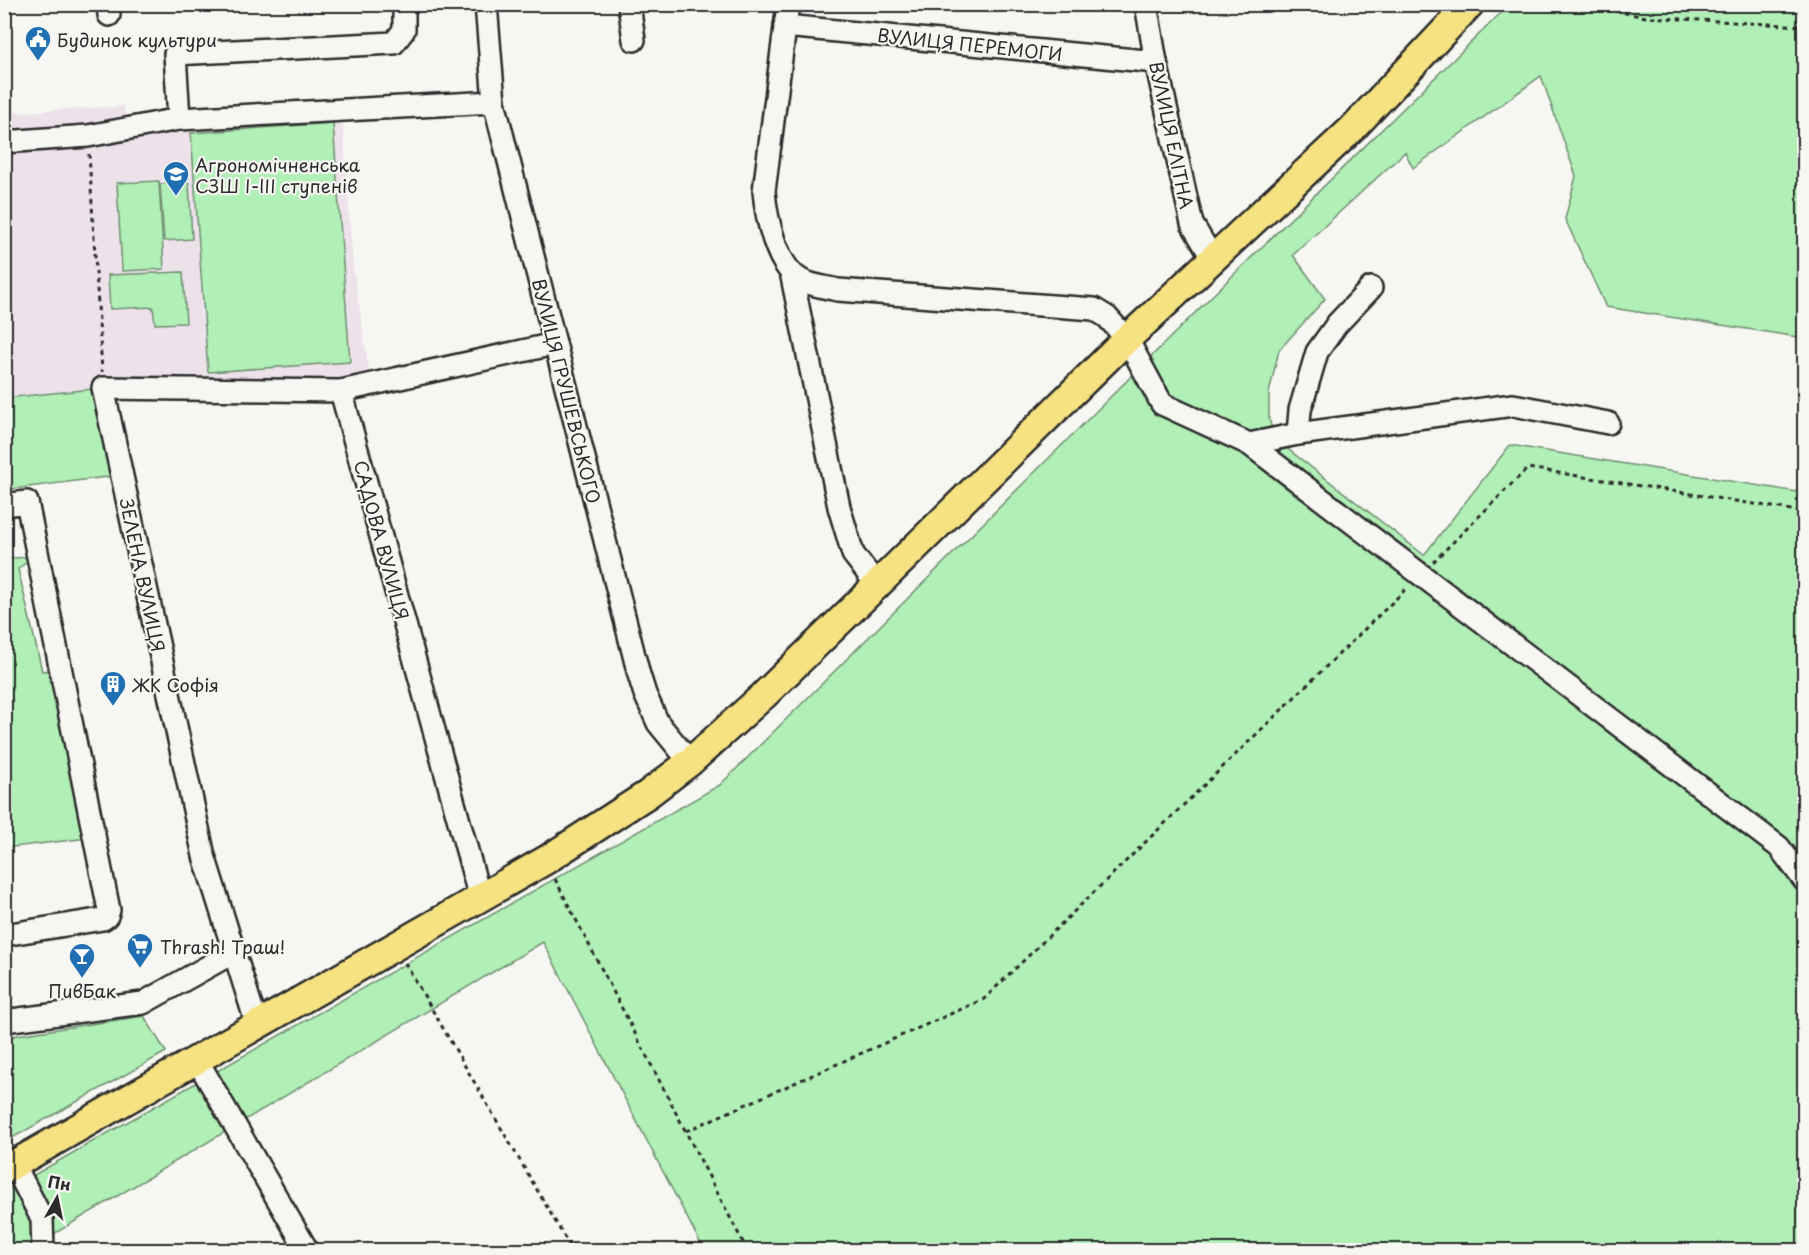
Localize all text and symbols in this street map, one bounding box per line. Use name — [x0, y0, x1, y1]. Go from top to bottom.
street label: ВУЛИЦЯ ПЕРЕМОГИ — [876, 21, 1064, 67]
public building icon: Будинок культури — [23, 24, 53, 62]
place label: Будинок культури — [57, 26, 217, 53]
street label: ВУЛИЦЯ ЕЛІТНА — [1143, 59, 1201, 211]
place label: Агрономічненська СЗШ І-ІІІ ступенів — [195, 151, 361, 199]
school or university icon: Агрономічненська СЗШ І-ІІІ ступенів — [161, 159, 191, 197]
street label: ВУЛИЦЯ ГРУШЕВСЬКОГО — [526, 276, 608, 506]
street label: САДОВА ВУЛИЦЯ — [348, 457, 416, 623]
street label: ЗЕЛЕНА ВУЛИЦЯ — [113, 495, 172, 654]
building icon: ЖК Софія — [98, 669, 128, 707]
place label: ЖК Софія — [132, 671, 219, 698]
supermarket icon: Thrash! Траш! — [125, 931, 155, 969]
place label: Thrash! Траш! — [160, 933, 285, 960]
bar icon: ПивБак — [67, 941, 97, 979]
place label: ПивБак — [48, 977, 117, 1004]
north arrow — [27, 1168, 87, 1228]
text: Пн — [46, 1169, 73, 1196]

